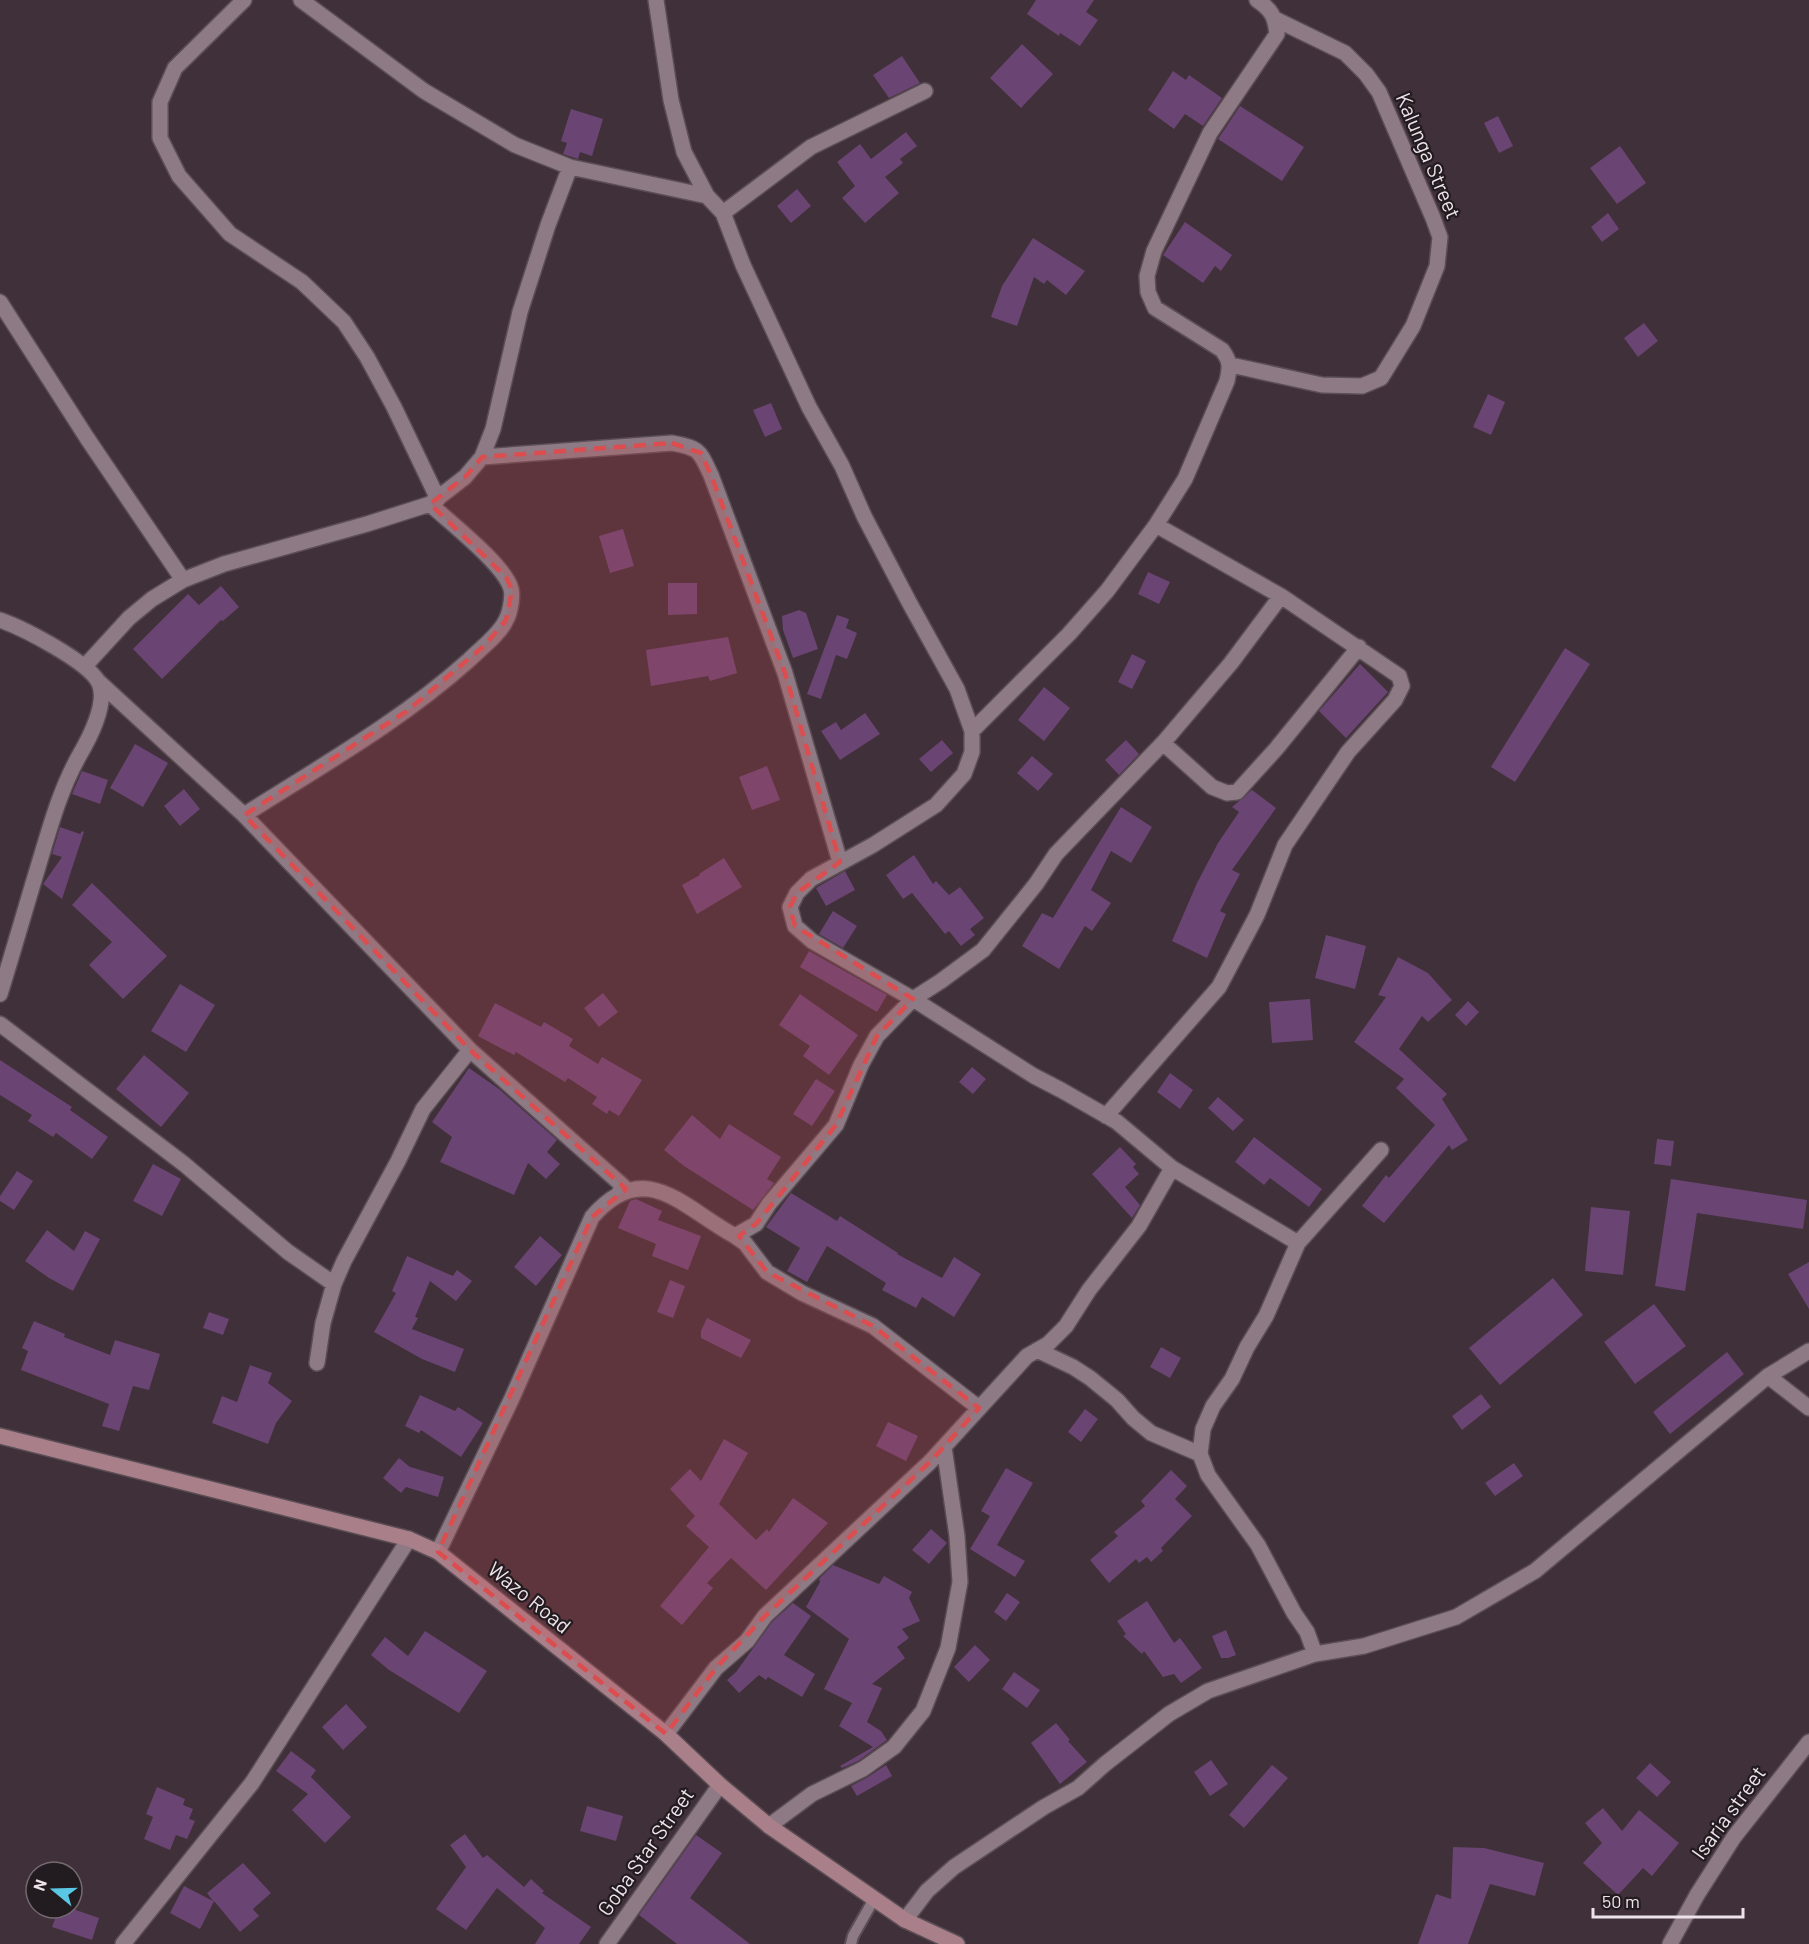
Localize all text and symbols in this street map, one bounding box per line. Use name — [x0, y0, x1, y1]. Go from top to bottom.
street label: Kalunga Street — [1392, 89, 1467, 222]
street label: Wazo Road — [483, 1556, 577, 1638]
street label: Isaria street — [1686, 1761, 1770, 1864]
street label: Goba Star Street — [591, 1782, 698, 1920]
north arrow — [24, 1860, 84, 1920]
text: N — [29, 1877, 50, 1893]
scale bar — [1593, 1881, 1743, 1919]
text: 50 m — [1602, 1890, 1640, 1912]

